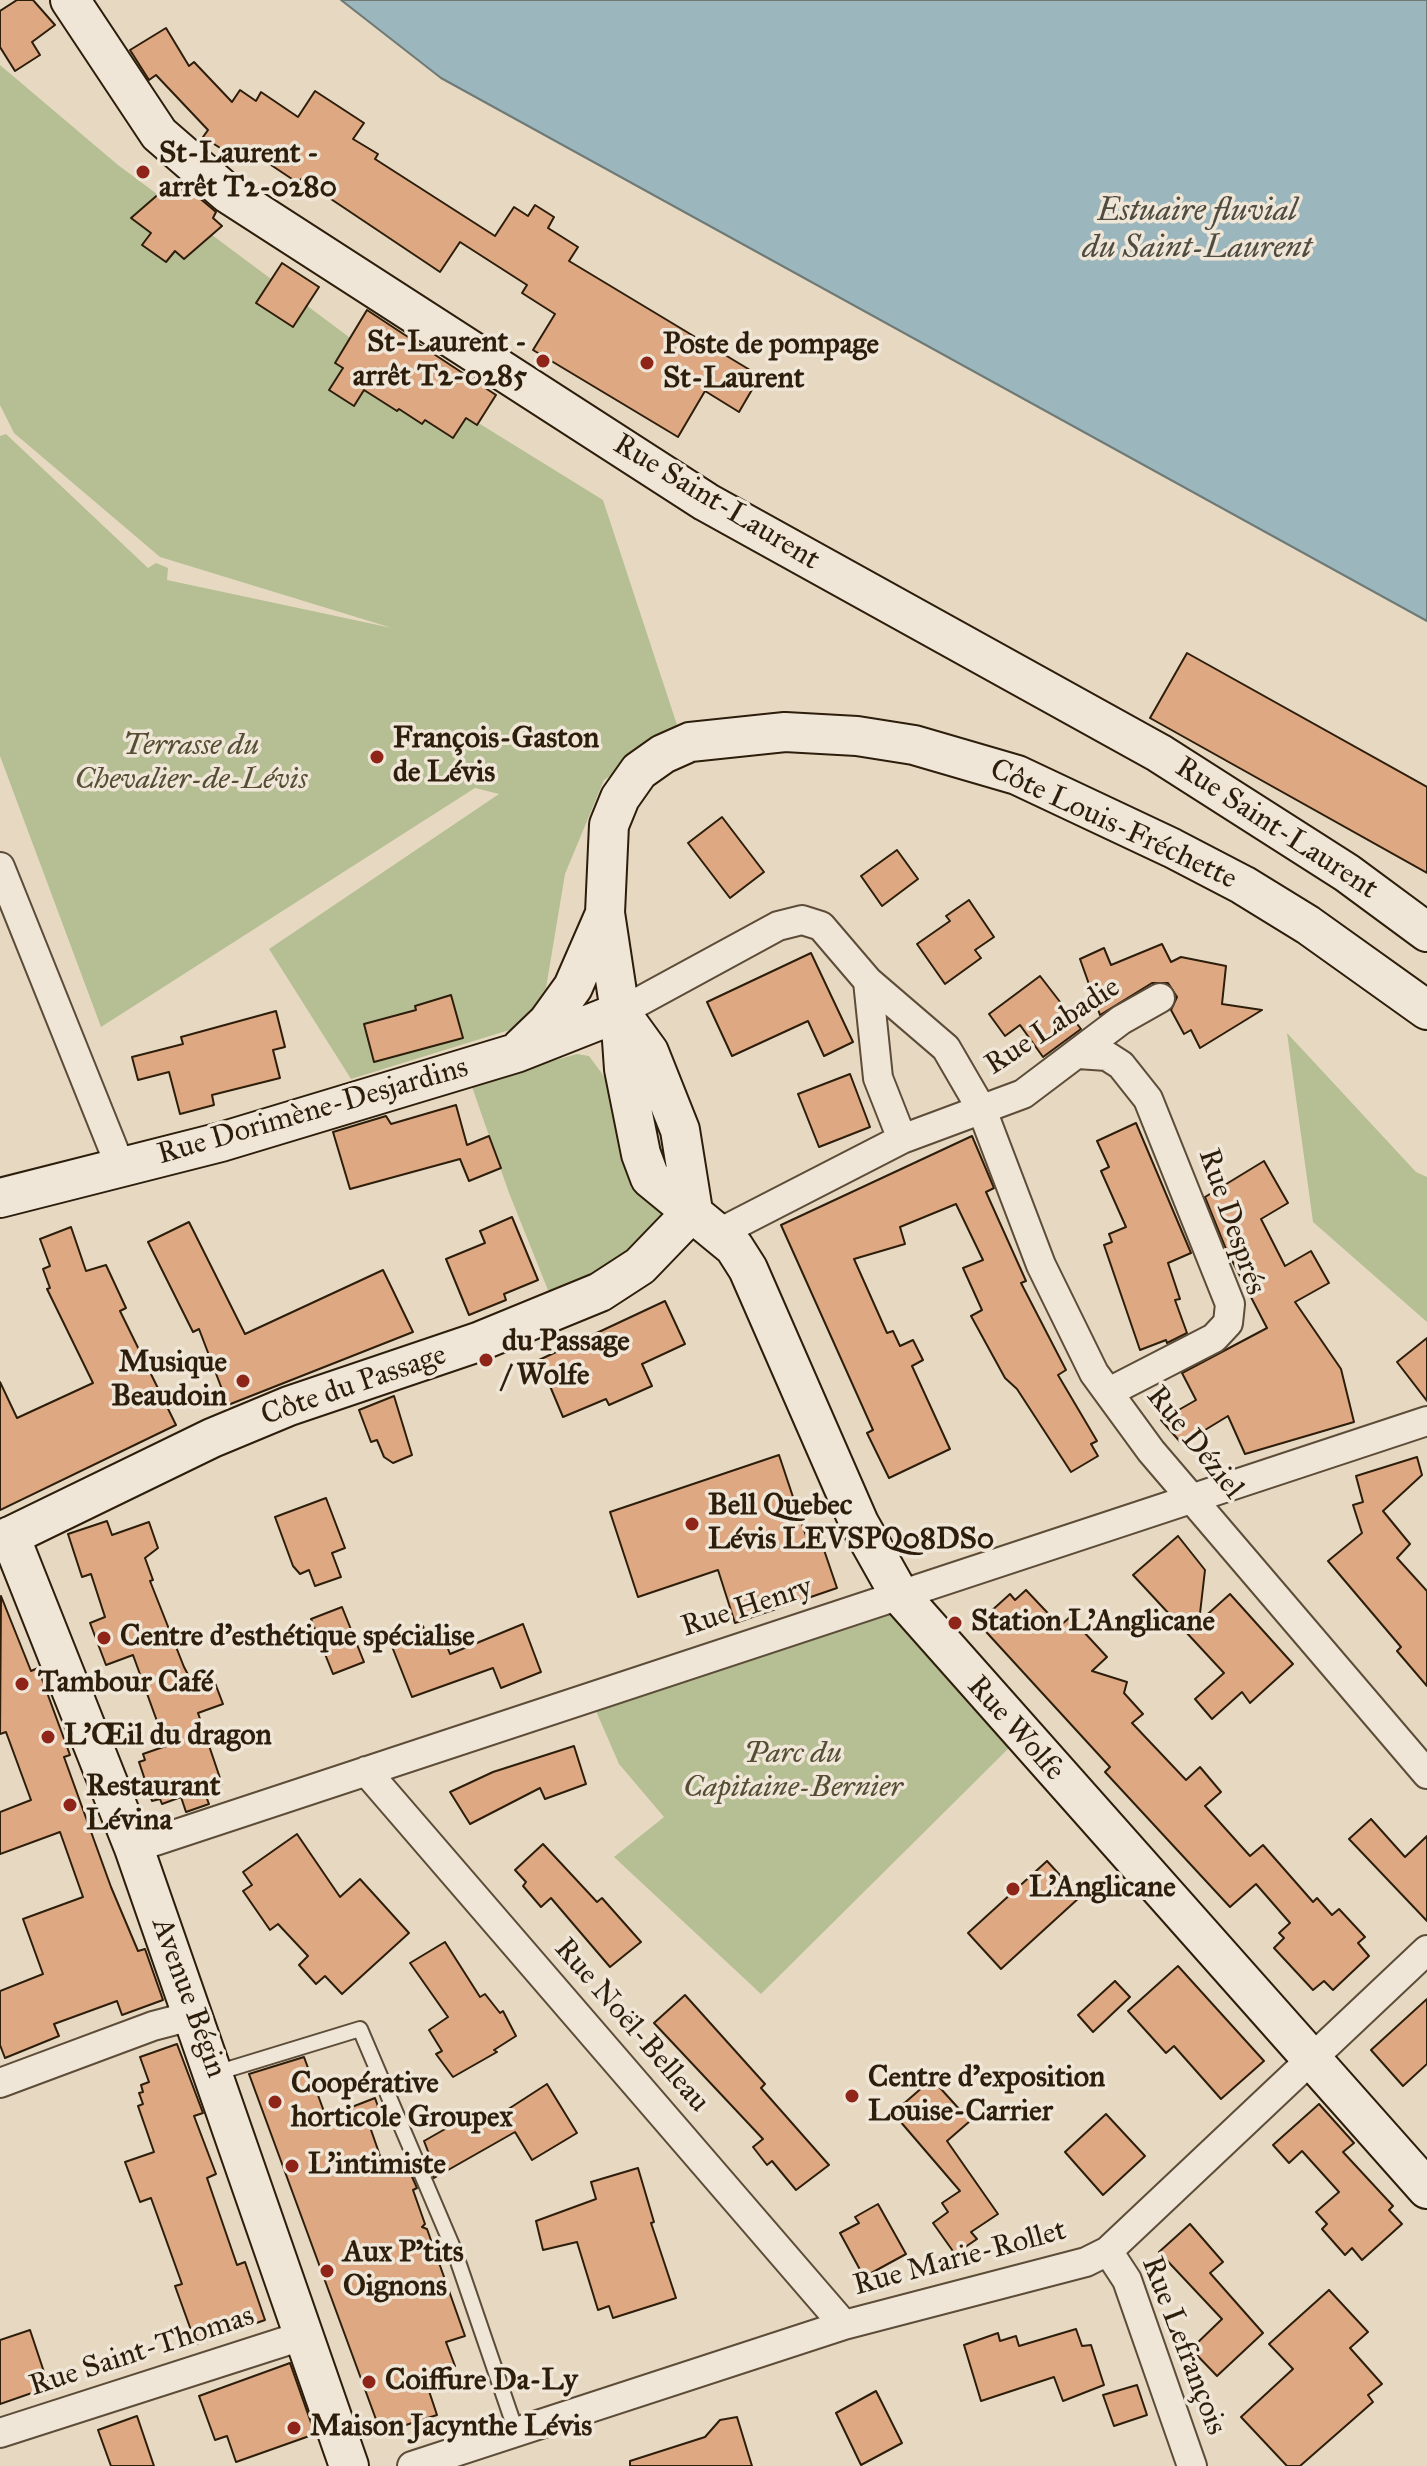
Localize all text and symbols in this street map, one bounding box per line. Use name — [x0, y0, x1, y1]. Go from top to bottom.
place label: St-Laurent - arrêt T2-0280 — [159, 137, 337, 208]
marker: St-Laurent - arrêt T2-0280 — [134, 163, 152, 181]
water label: Estuaire fluvial du Saint-Laurent — [1082, 193, 1312, 268]
place label: St-Laurent - arrêt T2-0285 — [353, 326, 527, 396]
place label: Poste de pompage St-Laurent — [663, 328, 879, 398]
marker: St-Laurent - arrêt T2-0285 — [534, 352, 552, 370]
marker: Poste de pompage St-Laurent — [638, 354, 656, 372]
street label: Rue Saint-Laurent — [606, 427, 826, 579]
place label: François-Gaston de Lévis — [393, 722, 599, 792]
park label: Terrasse du Chevalier-de-Lévis — [75, 729, 307, 800]
marker: François-Gaston de Lévis — [368, 748, 386, 766]
street label: Rue Saint-Laurent — [1168, 750, 1384, 908]
street label: Côte Louis-Fréchette — [984, 752, 1242, 898]
street label: Rue Labadie — [979, 970, 1127, 1084]
street label: Rue Dorimène-Desjardins — [153, 1050, 473, 1174]
street label: Rue Després — [1189, 1144, 1273, 1300]
place label: du Passage / Wolfe — [502, 1325, 630, 1396]
street label: Côte du Passage — [257, 1338, 451, 1434]
place label: Musique Beaudoin — [111, 1346, 227, 1416]
marker: du Passage / Wolfe — [477, 1351, 495, 1369]
marker: Musique Beaudoin — [234, 1372, 252, 1390]
street label: Rue Déziel — [1138, 1379, 1250, 1507]
place label: Bell Quebec Lévis LEVSPQ08DS0 — [708, 1489, 994, 1560]
marker: Bell Quebec Lévis LEVSPQ08DS0 — [683, 1515, 701, 1533]
street label: Rue Henry — [677, 1570, 817, 1646]
place label: Station L'Anglicane — [971, 1605, 1215, 1641]
marker: Station L'Anglicane — [946, 1614, 964, 1632]
place label: Centre d'esthétique spécialise — [120, 1620, 475, 1656]
marker: Centre d'esthétique spécialise — [95, 1629, 113, 1647]
place label: Tambour Café — [38, 1666, 214, 1702]
street label: Rue Wolfe — [959, 1669, 1071, 1789]
marker: Tambour Café — [13, 1675, 31, 1693]
place label: L'Œil du dragon — [64, 1719, 272, 1755]
marker: L'Œil du dragon — [39, 1728, 57, 1746]
park label: Parc du Capitaine-Bernier — [683, 1737, 903, 1808]
place label: Restaurant Lévina — [86, 1770, 220, 1840]
marker: Restaurant Lévina — [61, 1796, 79, 1814]
place label: L'Anglicane — [1029, 1871, 1176, 1907]
marker: L'Anglicane — [1004, 1880, 1022, 1898]
street label: Avenue Bégin — [142, 1913, 234, 2083]
street label: Rue Noël-Belleau — [546, 1932, 716, 2120]
place label: Centre d'exposition Louise-Carrier — [868, 2061, 1105, 2132]
place label: Coopérative horticole Groupex — [291, 2067, 513, 2138]
marker: Centre d'exposition Louise-Carrier — [843, 2087, 861, 2105]
marker: Coopérative horticole Groupex — [266, 2093, 284, 2111]
place label: L'intimiste — [308, 2148, 446, 2184]
marker: L'intimiste — [283, 2157, 301, 2175]
street label: Rue Marie-Rollet — [850, 2213, 1070, 2305]
place label: Aux P'tits Oignons — [343, 2236, 464, 2306]
street label: Rue Lefrançois — [1133, 2252, 1233, 2440]
marker: Aux P'tits Oignons — [318, 2262, 336, 2280]
street label: Rue Saint-Thomas — [25, 2299, 259, 2405]
place label: Coiffure Da-Ly — [385, 2364, 577, 2400]
marker: Coiffure Da-Ly — [360, 2373, 378, 2391]
place label: Maison Jacynthe Lévis — [310, 2410, 592, 2446]
marker: Maison Jacynthe Lévis — [285, 2419, 303, 2437]

